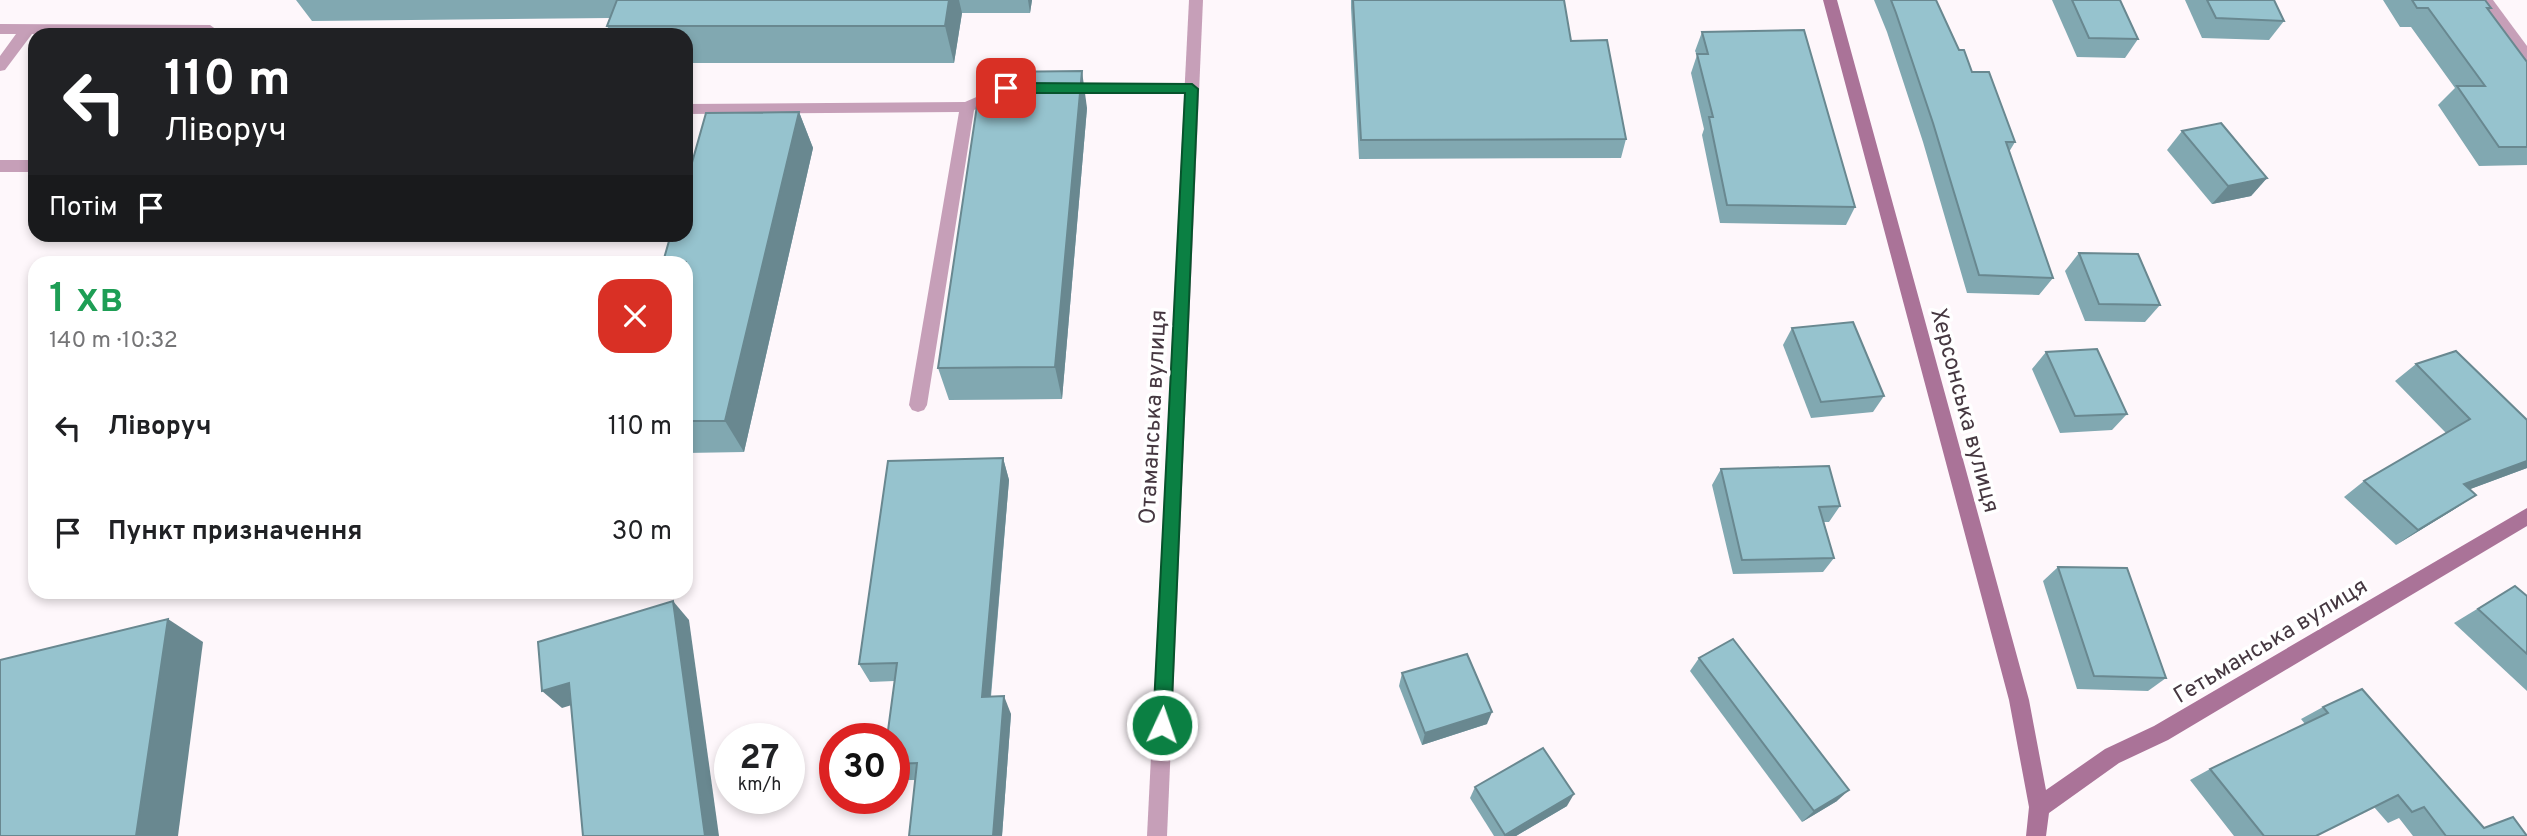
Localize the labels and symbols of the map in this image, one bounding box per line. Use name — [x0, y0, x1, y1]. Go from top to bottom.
pin — [976, 58, 1036, 118]
street label: Херсонська вулиця — [1922, 305, 2005, 516]
street label: Отаманська вулиця — [1134, 309, 1175, 525]
street label: Гетьманська вулиця — [2169, 573, 2374, 712]
position arrow — [1125, 688, 1199, 762]
speed limit sign: 30 — [819, 723, 910, 814]

